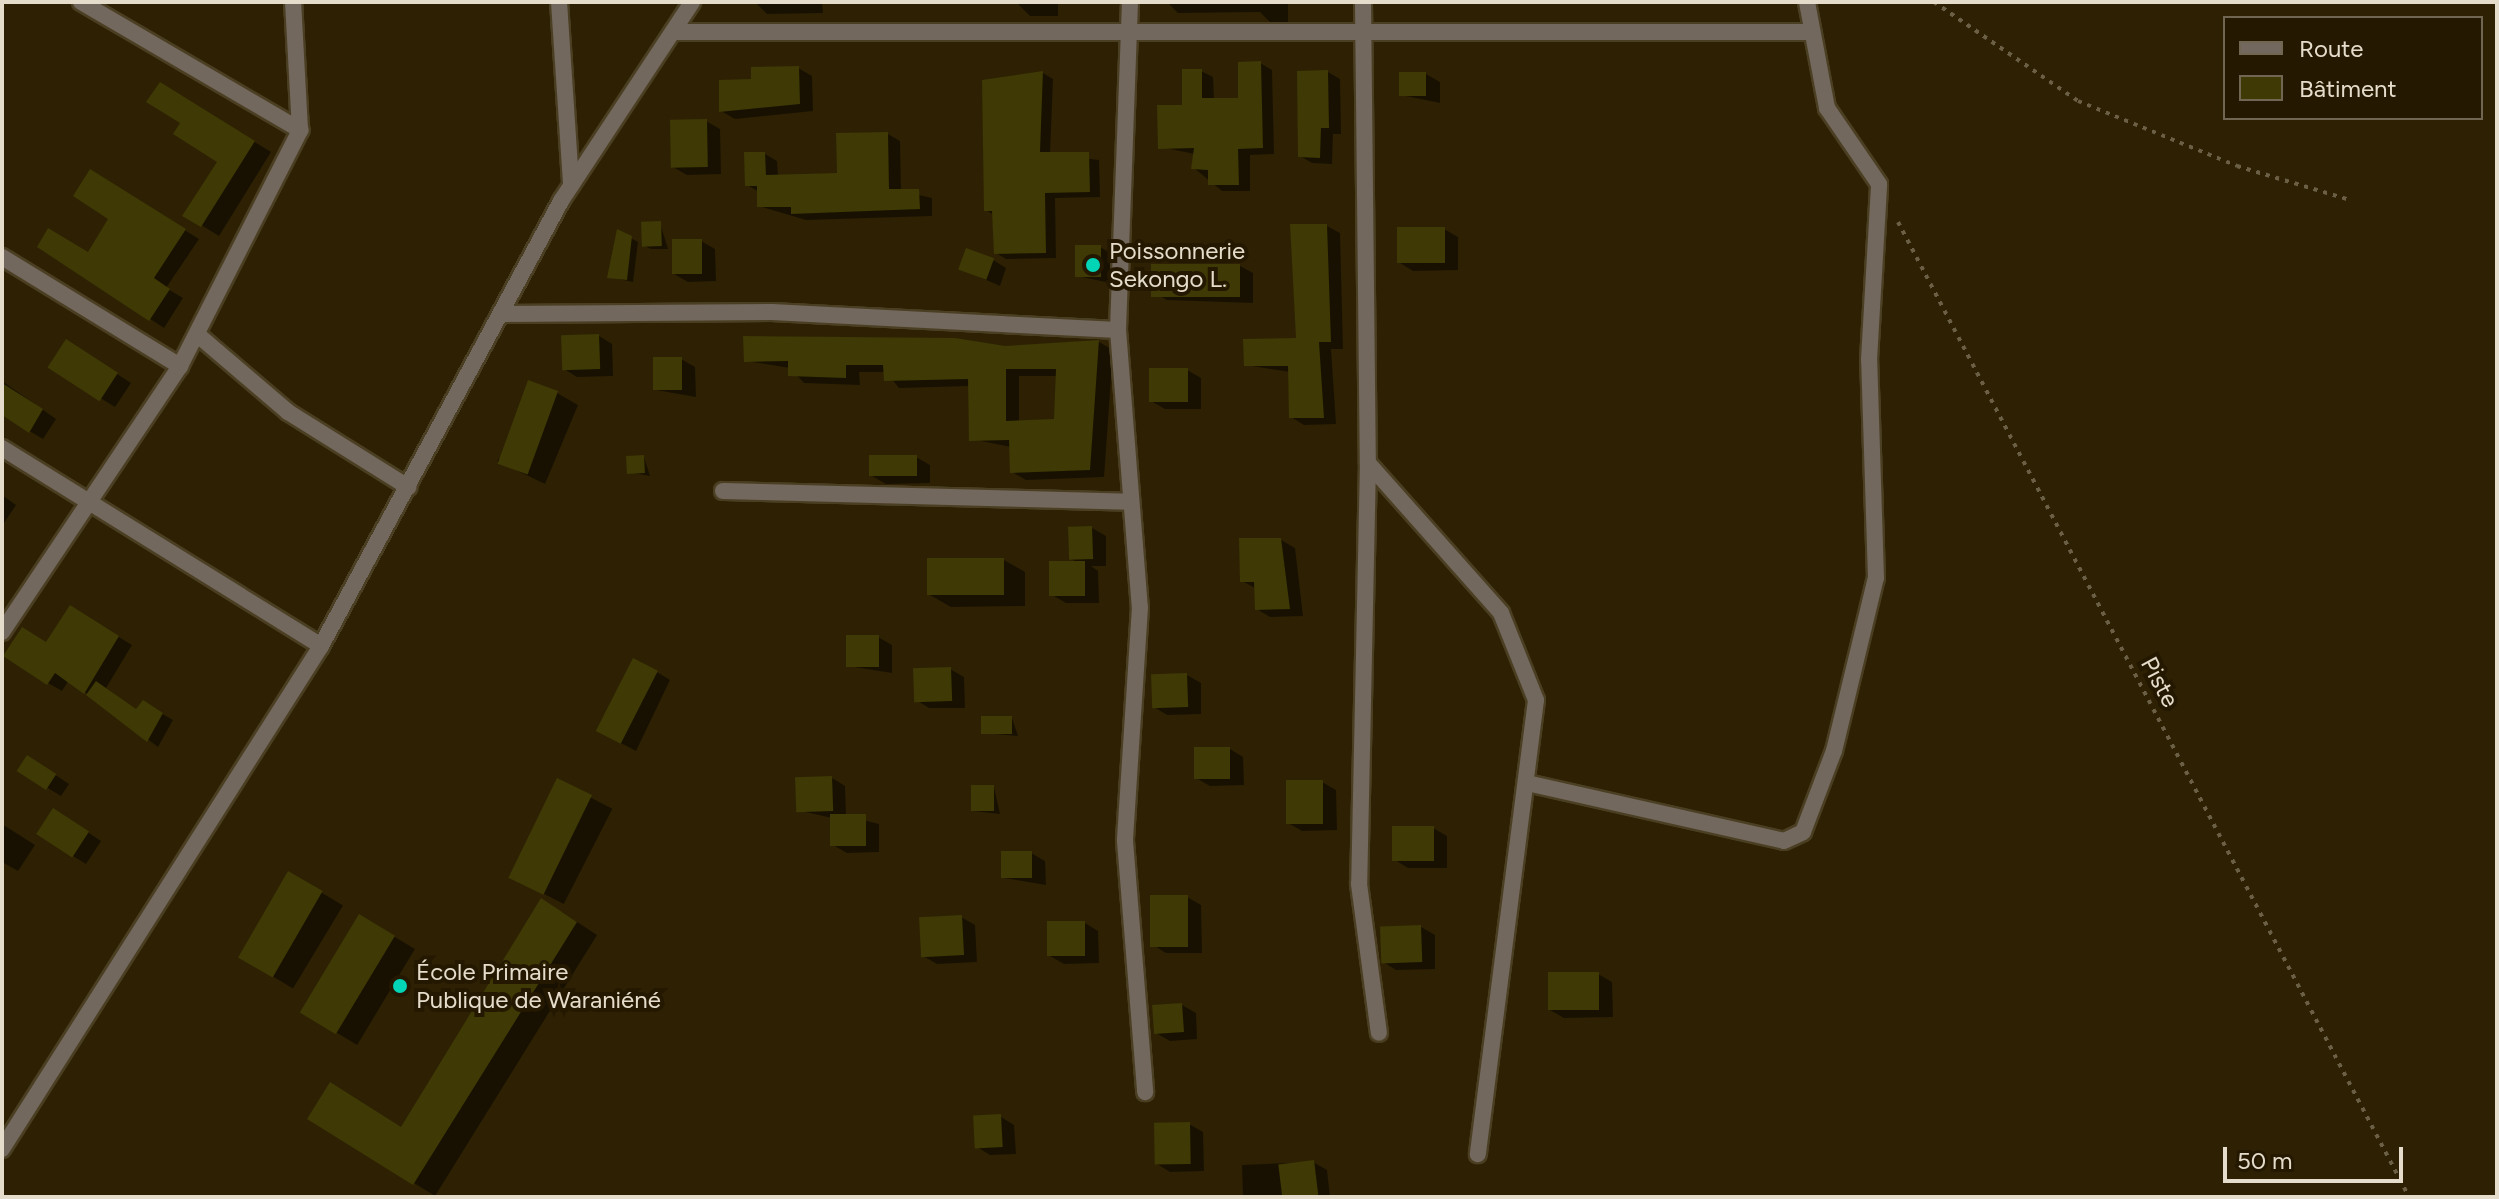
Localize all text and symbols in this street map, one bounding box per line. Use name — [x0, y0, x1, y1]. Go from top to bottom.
legend — [2223, 16, 2483, 120]
text: Route — [2299, 34, 2363, 63]
text: Bâtiment — [2299, 74, 2397, 103]
place label: Poissonnerie Sekongo L. — [1109, 237, 1245, 293]
marker: Poissonnerie Sekongo L. — [1084, 256, 1102, 274]
street label: Piste — [2135, 652, 2185, 712]
place label: École Primaire Publique de Waraniéné — [416, 958, 661, 1014]
marker: École Primaire Publique de Waraniéné — [391, 977, 409, 995]
scale bar — [2227, 1131, 2407, 1181]
text: 50 m — [2237, 1146, 2293, 1175]

